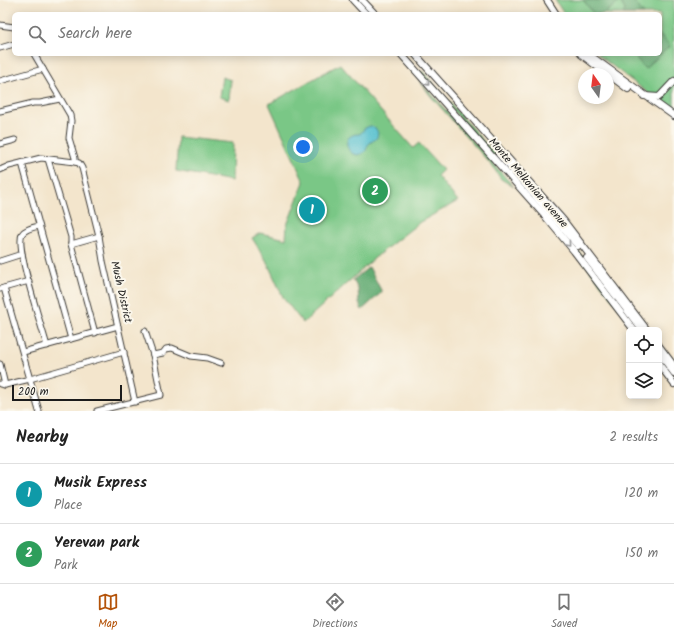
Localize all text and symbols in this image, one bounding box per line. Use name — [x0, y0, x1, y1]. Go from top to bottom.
search box — [12, 12, 662, 56]
text: Search here — [58, 22, 132, 46]
icon: search — [26, 23, 48, 45]
north arrow — [578, 68, 614, 104]
one-way arrow — [422, 78, 430, 86]
street label: Monte Melkonian avenue — [484, 134, 572, 232]
your location — [293, 137, 313, 157]
pin: 2 — [362, 176, 388, 206]
pin: 1 — [299, 195, 325, 225]
one-way arrow — [563, 239, 570, 247]
street label: Mush District — [105, 259, 137, 325]
map controls — [626, 327, 662, 399]
button: locate — [626, 327, 662, 363]
button: layers — [626, 363, 662, 399]
scale bar — [12, 383, 122, 402]
text: 200 m — [18, 383, 49, 401]
text: Nearby — [16, 424, 68, 451]
text: 2 results — [610, 427, 658, 448]
text: Musik Express — [54, 471, 147, 495]
text: 1 — [27, 483, 31, 504]
text: 120 m — [624, 483, 658, 504]
text: Place — [54, 495, 82, 516]
text: Yerevan park — [54, 531, 139, 555]
text: 2 — [25, 543, 33, 564]
text: 150 m — [625, 543, 658, 564]
text: Park — [54, 555, 78, 576]
tab: Map — [97, 591, 119, 633]
tab: Directions — [312, 591, 358, 633]
tab: Saved — [551, 591, 577, 633]

